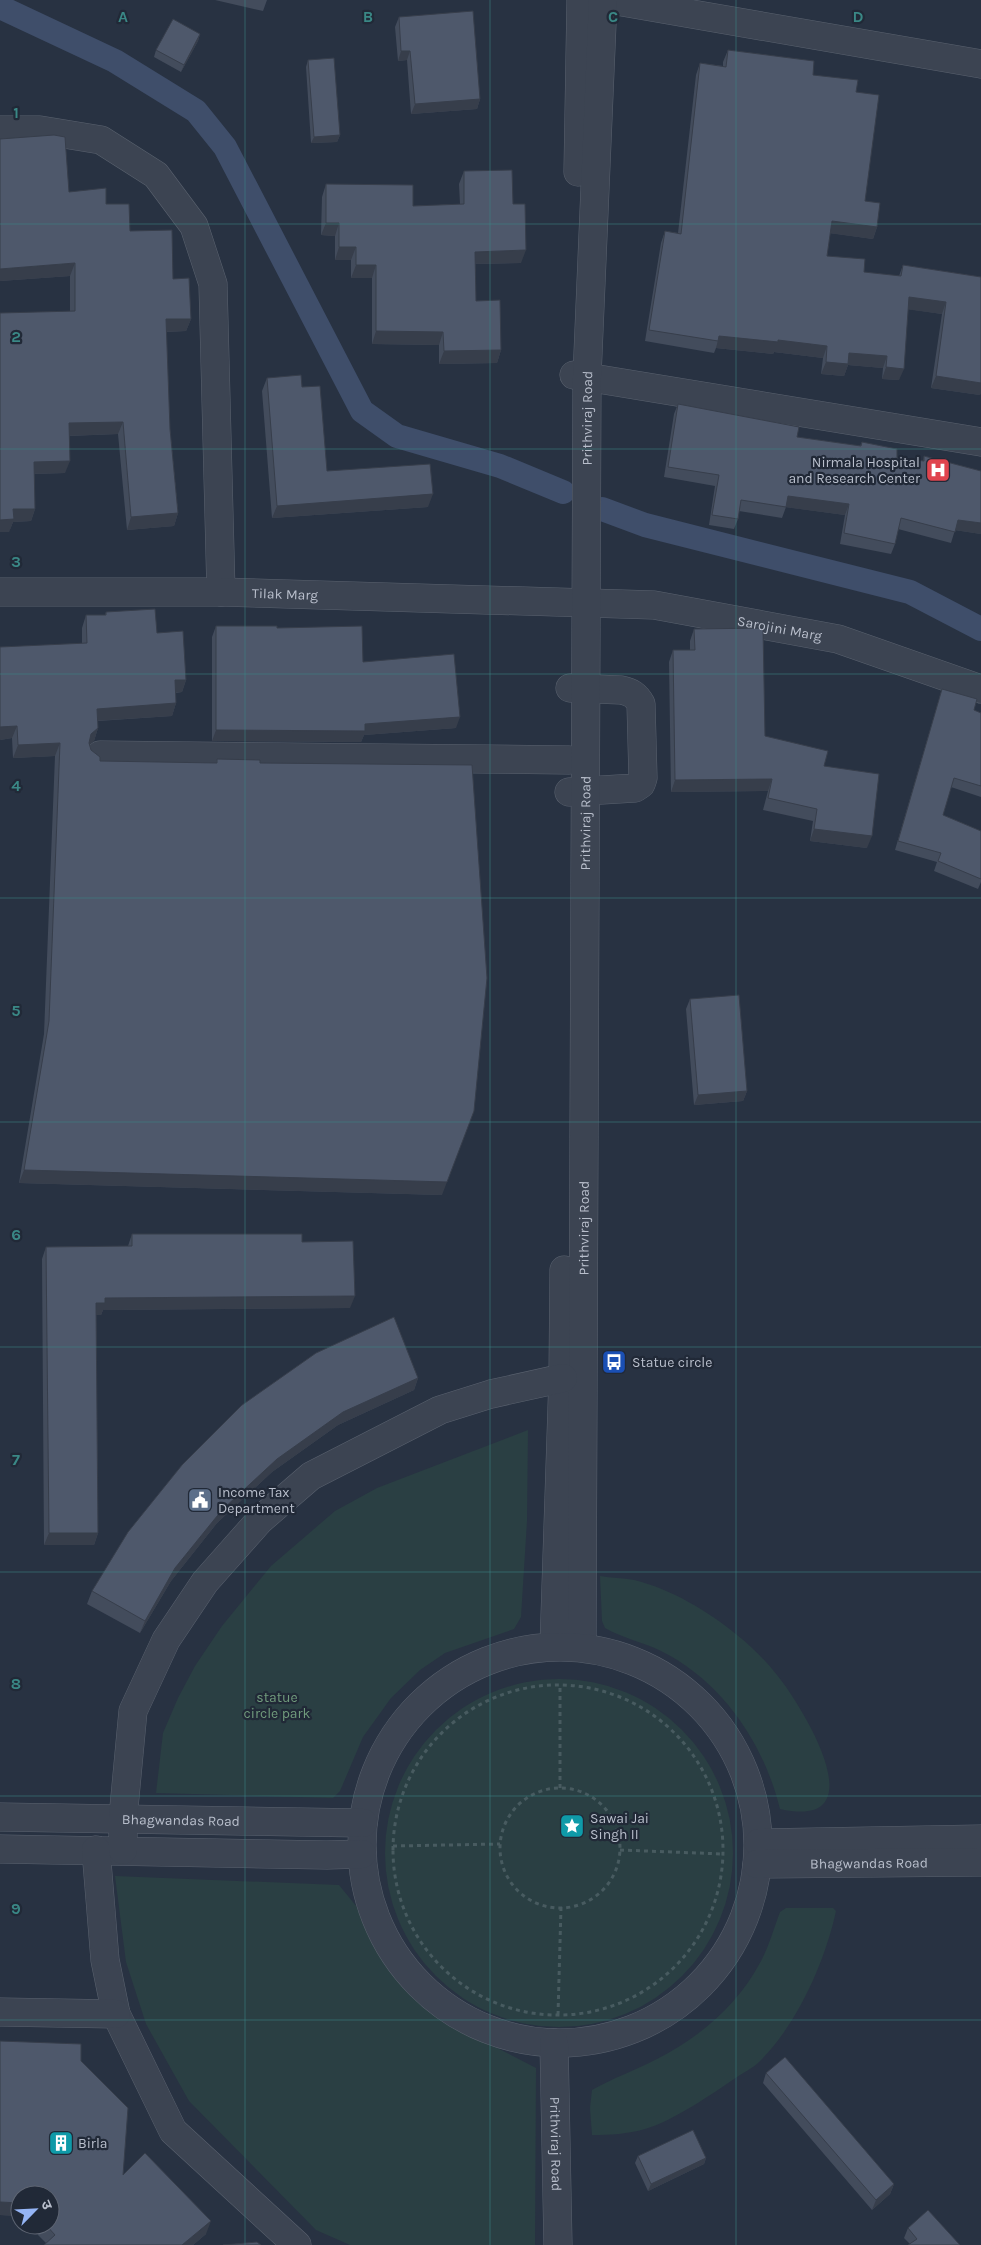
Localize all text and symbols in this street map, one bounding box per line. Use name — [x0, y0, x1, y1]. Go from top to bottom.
text: A — [118, 7, 128, 26]
text: B — [363, 7, 373, 26]
text: C — [608, 7, 618, 26]
text: D — [853, 7, 864, 26]
text: 1 — [13, 103, 19, 122]
text: 2 — [11, 327, 21, 346]
street label: Prithviraj Road — [579, 370, 596, 465]
place label: Nirmala Hospital and Research Center — [788, 454, 921, 487]
hospital icon: Nirmala Hospital and Research Center — [925, 457, 951, 483]
text: 3 — [11, 552, 21, 571]
street label: Tilak Marg — [252, 585, 318, 604]
street label: Sarojini Marg — [736, 613, 823, 645]
text: 4 — [11, 776, 21, 795]
street label: Prithviraj Road — [577, 776, 594, 870]
text: 5 — [11, 1001, 21, 1020]
street label: Prithviraj Road — [575, 1181, 593, 1275]
text: 6 — [11, 1225, 21, 1244]
bus stop icon: Statue circle — [601, 1349, 627, 1375]
place label: Statue circle — [632, 1354, 712, 1371]
text: 7 — [12, 1450, 20, 1469]
place label: Income Tax Department — [218, 1484, 295, 1517]
public building icon: Income Tax Department — [187, 1487, 213, 1513]
text: 8 — [11, 1674, 21, 1693]
park label: statue circle park — [244, 1689, 311, 1722]
place label: Sawai Jai Singh II — [590, 1810, 649, 1843]
street label: Bhagwandas Road — [122, 1811, 240, 1830]
place icon: Sawai Jai Singh II — [559, 1813, 585, 1839]
street label: Bhagwandas Road — [810, 1854, 928, 1873]
text: 9 — [11, 1899, 21, 1918]
street label: Prithviraj Road — [546, 2096, 565, 2192]
building icon: Birla — [48, 2130, 74, 2156]
place label: Birla — [78, 2135, 108, 2152]
north arrow — [10, 2185, 60, 2235]
text: उ — [37, 2198, 56, 2213]

